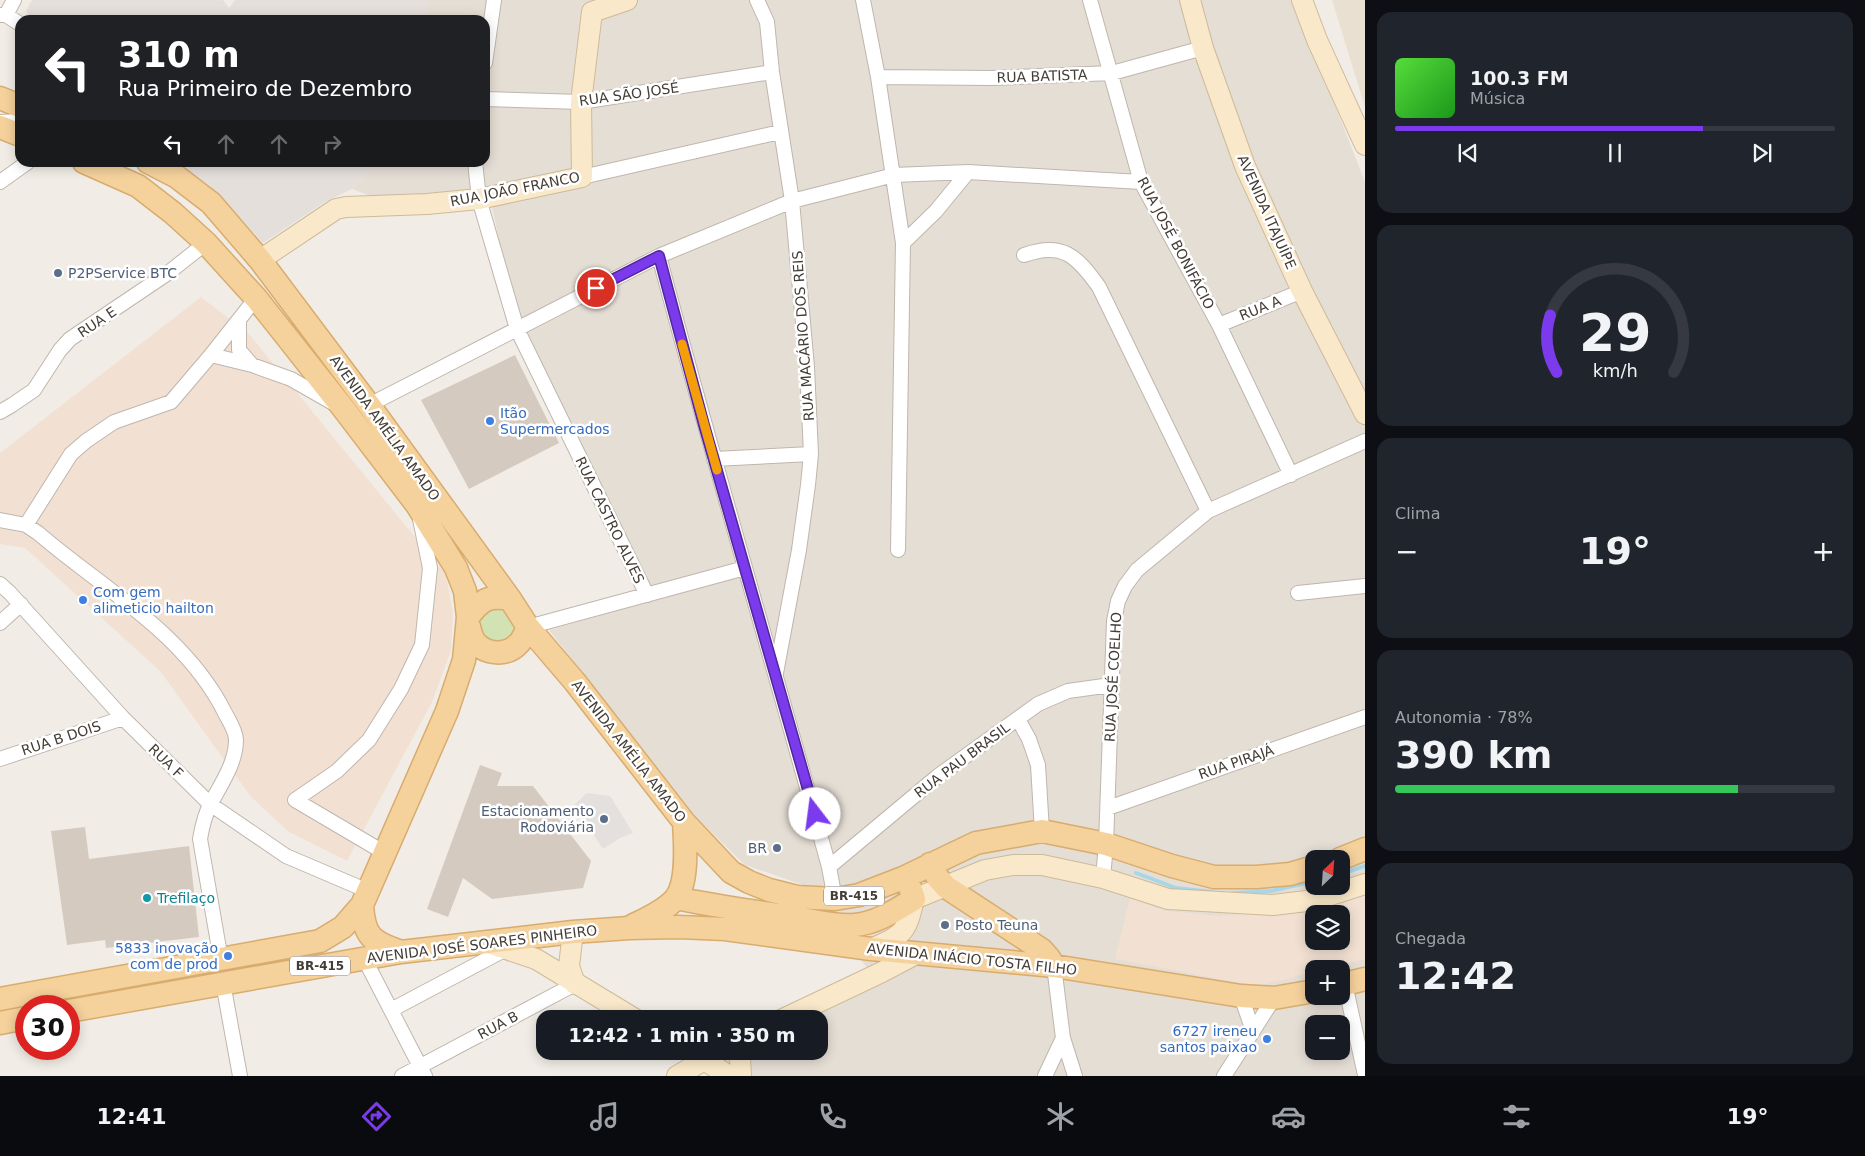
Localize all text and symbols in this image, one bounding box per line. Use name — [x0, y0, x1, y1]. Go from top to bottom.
icon: left — [35, 35, 100, 100]
text: 310 m — [118, 35, 240, 75]
street label: RUA BATISTA — [996, 66, 1088, 86]
text: 100.3 FM — [1470, 67, 1569, 89]
text: Rua Primeiro de Dezembro — [118, 76, 412, 101]
street label: RUA SÃO JOSÉ — [578, 79, 680, 109]
text: Música — [1470, 89, 1525, 108]
icon: left — [159, 130, 187, 158]
icon: ahead — [212, 130, 240, 158]
icon: ahead — [265, 130, 293, 158]
icon: right — [318, 130, 346, 158]
icon: previous — [1454, 139, 1482, 167]
icon: pause — [1601, 139, 1629, 167]
icon: next — [1748, 139, 1776, 167]
street label: AVENIDA ITAJUÍPE — [1235, 152, 1299, 272]
street label: RUA JOÃO FRANCO — [449, 169, 581, 209]
street label: RUA JOSÉ BONIFÁCIO — [1134, 174, 1218, 312]
street label: RUA MACÁRIO DOS REIS — [789, 250, 817, 422]
place label: P2PService BTC — [68, 265, 177, 281]
marker: P2PService BTC — [52, 267, 64, 279]
pin — [575, 267, 617, 309]
icon: arrive — [582, 274, 610, 302]
street label: RUA A — [1237, 292, 1284, 324]
street label: RUA E — [75, 303, 119, 341]
text: 29 — [1579, 303, 1651, 363]
street label: AVENIDA AMÉLIA AMADO — [327, 352, 443, 504]
text: km/h — [1592, 360, 1638, 381]
place label: Itão Supermercados — [500, 405, 610, 437]
marker: Itão Supermercados — [484, 415, 496, 427]
street label: RUA CASTRO ALVES — [572, 454, 648, 586]
text: Clima — [1395, 504, 1440, 523]
text: 19° — [1579, 529, 1651, 573]
text: − — [1395, 535, 1418, 568]
text: + — [1812, 535, 1835, 568]
place label: Com gem alimeticio hailton — [93, 584, 214, 616]
marker: Com gem alimeticio hailton — [77, 594, 89, 606]
street label: RUA JOSÉ COELHO — [1102, 612, 1124, 742]
street label: AVENIDA AMÉLIA AMADO — [569, 677, 689, 825]
text: Autonomia · 78% — [1395, 708, 1533, 727]
street label: RUA B DOIS — [19, 718, 103, 758]
street label: RUA PAU BRASIL — [911, 719, 1013, 801]
text: 390 km — [1395, 733, 1552, 777]
street label: RUA F — [145, 741, 187, 781]
street label: RUA PIRAJÁ — [1196, 741, 1276, 782]
position arrow — [788, 787, 840, 839]
place label: Estacionamento Rodoviária — [481, 803, 594, 835]
marker: Estacionamento Rodoviária — [598, 813, 610, 825]
place label: BR — [748, 840, 767, 856]
marker: BR — [771, 842, 783, 854]
north arrow — [1305, 850, 1350, 895]
map controls — [1305, 850, 1350, 1060]
road number: BR-415 — [824, 886, 884, 906]
place label: Trefilaço — [156, 890, 215, 906]
marker: Trefilaço — [141, 892, 153, 904]
button: layers — [1305, 905, 1350, 950]
place label: Posto Teuna — [955, 917, 1038, 933]
marker: Posto Teuna — [939, 919, 951, 931]
street label: AVENIDA JOSÉ SOARES PINHEIRO — [366, 922, 598, 966]
text: Chegada — [1395, 929, 1466, 948]
place label: 5833 inovação com de prod — [115, 940, 218, 972]
street label: AVENIDA INÁCIO TOSTA FILHO — [866, 940, 1078, 978]
marker: 5833 inovação com de prod — [222, 950, 234, 962]
text: 12:42 — [1395, 954, 1516, 998]
road number: BR-415 — [290, 956, 350, 976]
button: + — [1305, 960, 1350, 1005]
speed limit sign: 30 — [15, 995, 80, 1060]
street label: RUA B — [475, 1008, 521, 1042]
button: − — [1305, 1015, 1350, 1060]
place label: 6727 ireneu santos paixao — [1160, 1023, 1257, 1055]
text: 12:42 · 1 min · 350 m — [568, 1024, 796, 1046]
marker: 6727 ireneu santos paixao — [1261, 1033, 1273, 1045]
icon: directions — [359, 1099, 394, 1134]
icon: music — [587, 1099, 622, 1134]
icon: phone — [815, 1099, 850, 1134]
icon: climate — [1043, 1099, 1078, 1134]
icon: car — [1271, 1099, 1306, 1134]
icon: filters — [1499, 1099, 1534, 1134]
text: 12:41 — [96, 1104, 166, 1129]
text: 19° — [1727, 1104, 1768, 1129]

